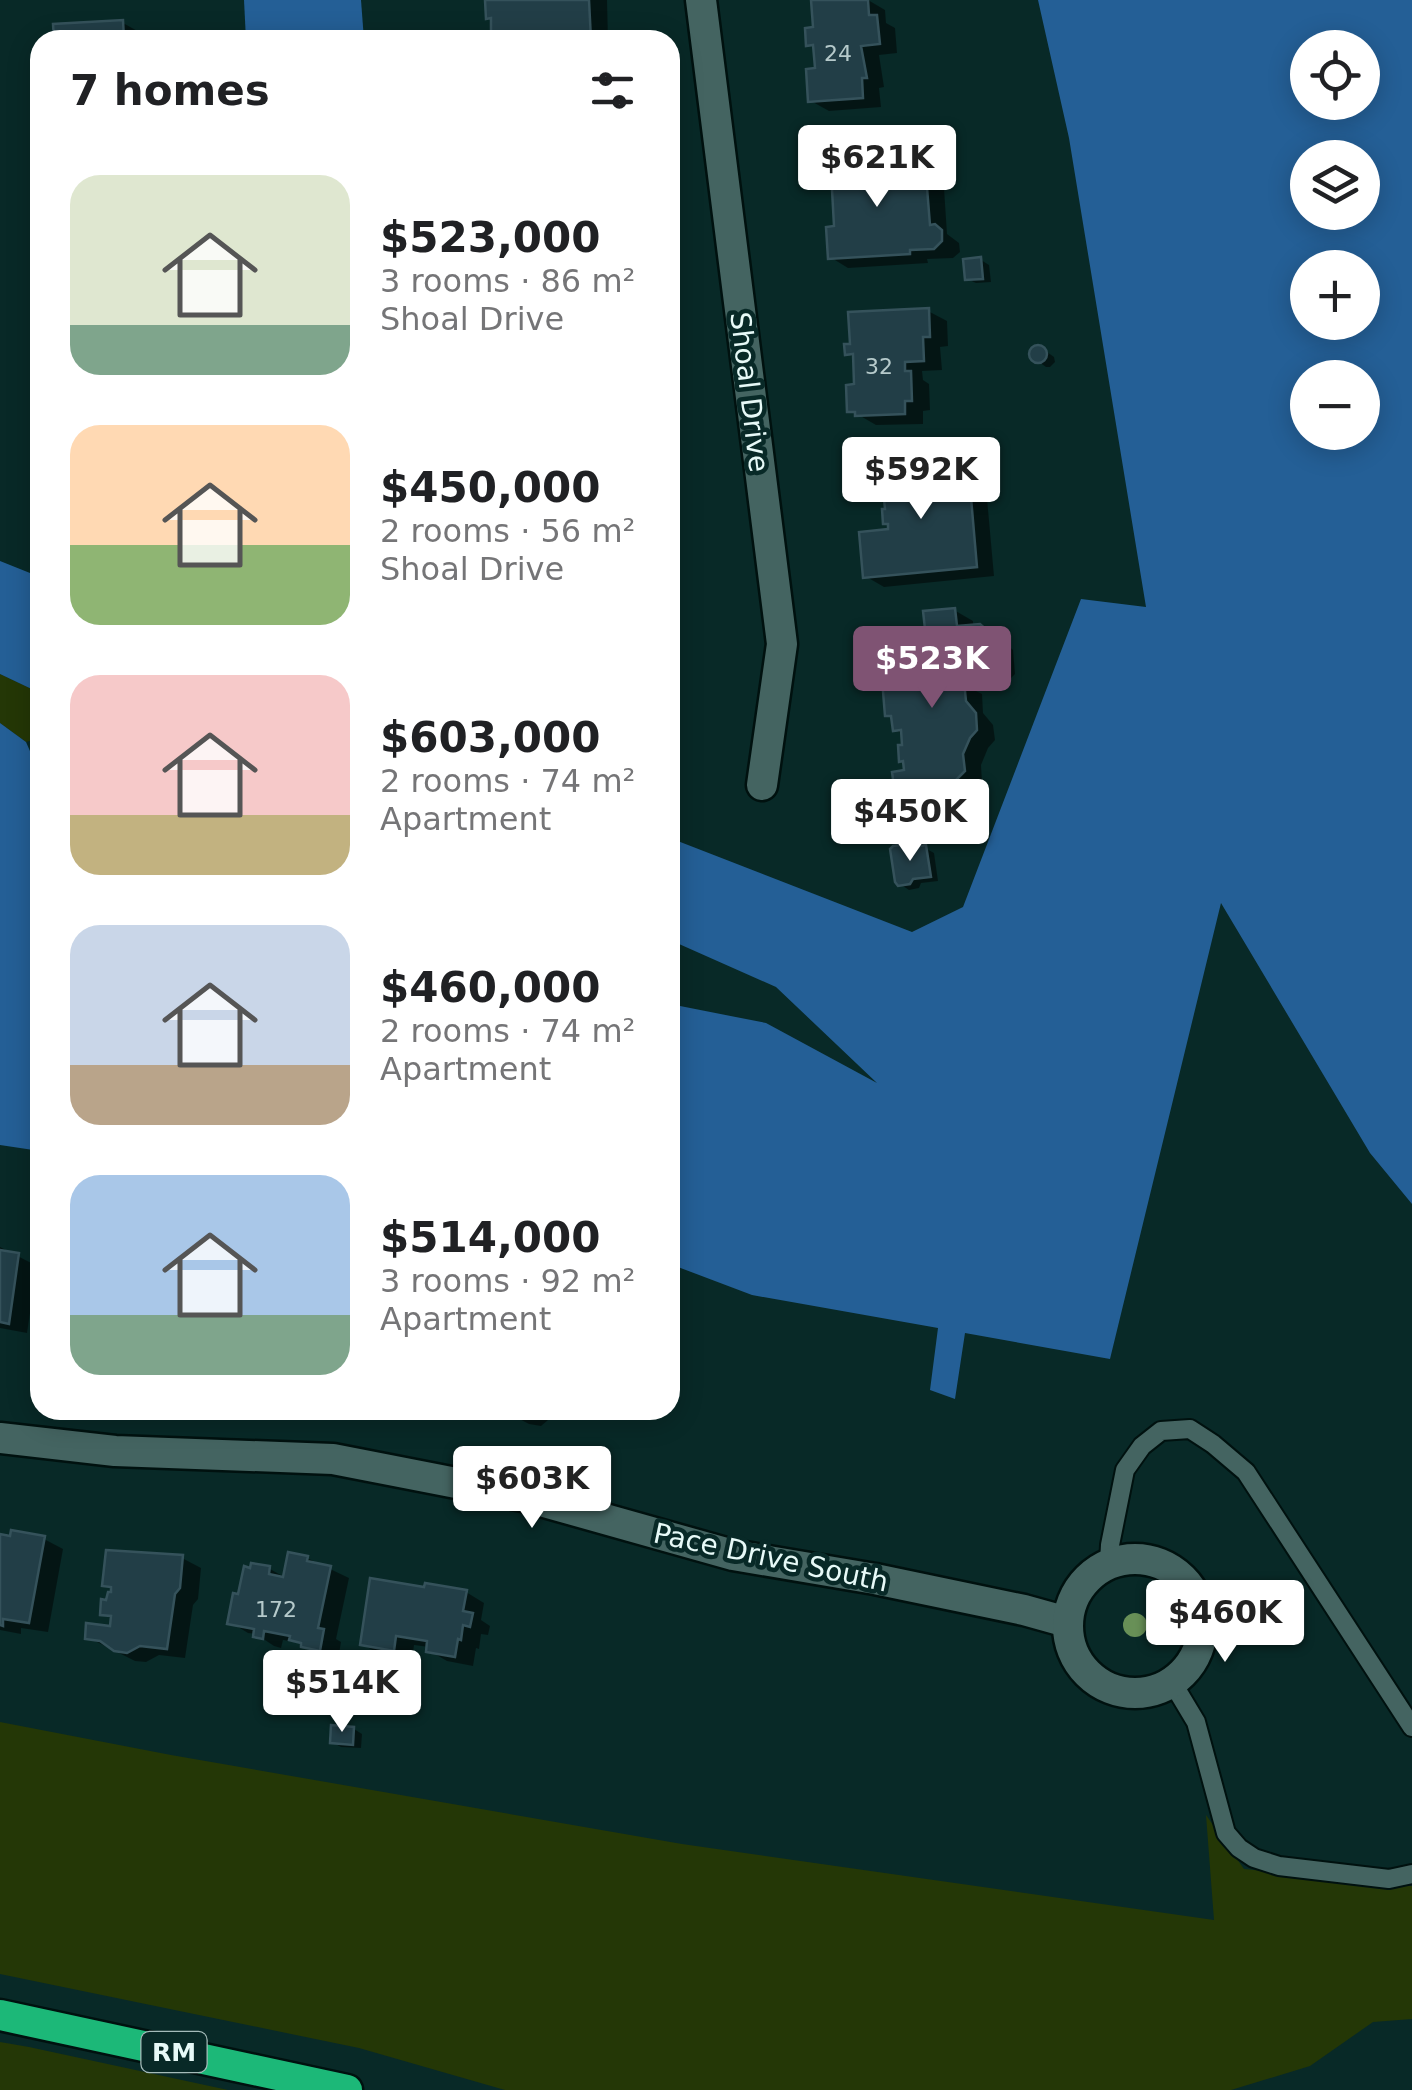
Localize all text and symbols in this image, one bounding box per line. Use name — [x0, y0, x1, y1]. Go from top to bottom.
map controls — [1290, 30, 1380, 450]
button: locate — [1290, 30, 1380, 120]
house number: 24 — [824, 41, 852, 66]
icon: filters — [585, 63, 640, 118]
text: 7 homes — [70, 66, 270, 115]
pin: $621K — [807, 125, 947, 210]
text: $621K — [820, 138, 934, 176]
button: layers — [1290, 140, 1380, 230]
text: $523,000 — [380, 213, 601, 262]
icon: home — [150, 215, 270, 335]
button: + — [1290, 250, 1380, 340]
text: 3 rooms · 86 m² — [380, 262, 635, 300]
text: Shoal Drive — [380, 300, 564, 338]
street label: Shoal Drive — [723, 310, 776, 474]
house number: 32 — [865, 354, 893, 379]
button: − — [1290, 360, 1380, 450]
pin: $592K — [851, 437, 991, 522]
text: $592K — [864, 450, 978, 488]
text: $450,000 — [380, 463, 601, 512]
icon: home — [150, 465, 270, 585]
text: 2 rooms · 56 m² — [380, 512, 635, 550]
text: Shoal Drive — [380, 550, 564, 588]
pin: $523K — [862, 626, 1002, 711]
text: $523K — [875, 639, 989, 677]
text: $603,000 — [380, 713, 601, 762]
icon: home — [150, 715, 270, 835]
text: 2 rooms · 74 m² — [380, 762, 635, 800]
pin: $450K — [840, 779, 980, 864]
text: $450K — [853, 792, 967, 830]
text: Apartment — [380, 800, 551, 838]
text: $460,000 — [380, 963, 601, 1012]
icon: home — [150, 965, 270, 1085]
text: 2 rooms · 74 m² — [380, 1012, 635, 1050]
text: Apartment — [380, 1050, 551, 1088]
text: $514,000 — [380, 1213, 601, 1262]
icon: home — [150, 1215, 270, 1335]
text: 3 rooms · 92 m² — [380, 1262, 635, 1300]
text: Apartment — [380, 1300, 551, 1338]
pin: $603K — [462, 1446, 602, 1531]
text: $603K — [475, 1459, 589, 1497]
street label: Pace Drive South — [650, 1516, 891, 1598]
pin: $460K — [1155, 1580, 1295, 1665]
text: $460K — [1168, 1593, 1282, 1631]
house number: 172 — [255, 1597, 297, 1622]
pin: $514K — [272, 1650, 412, 1735]
text: $514K — [285, 1663, 399, 1701]
road number: RM — [142, 2032, 206, 2072]

